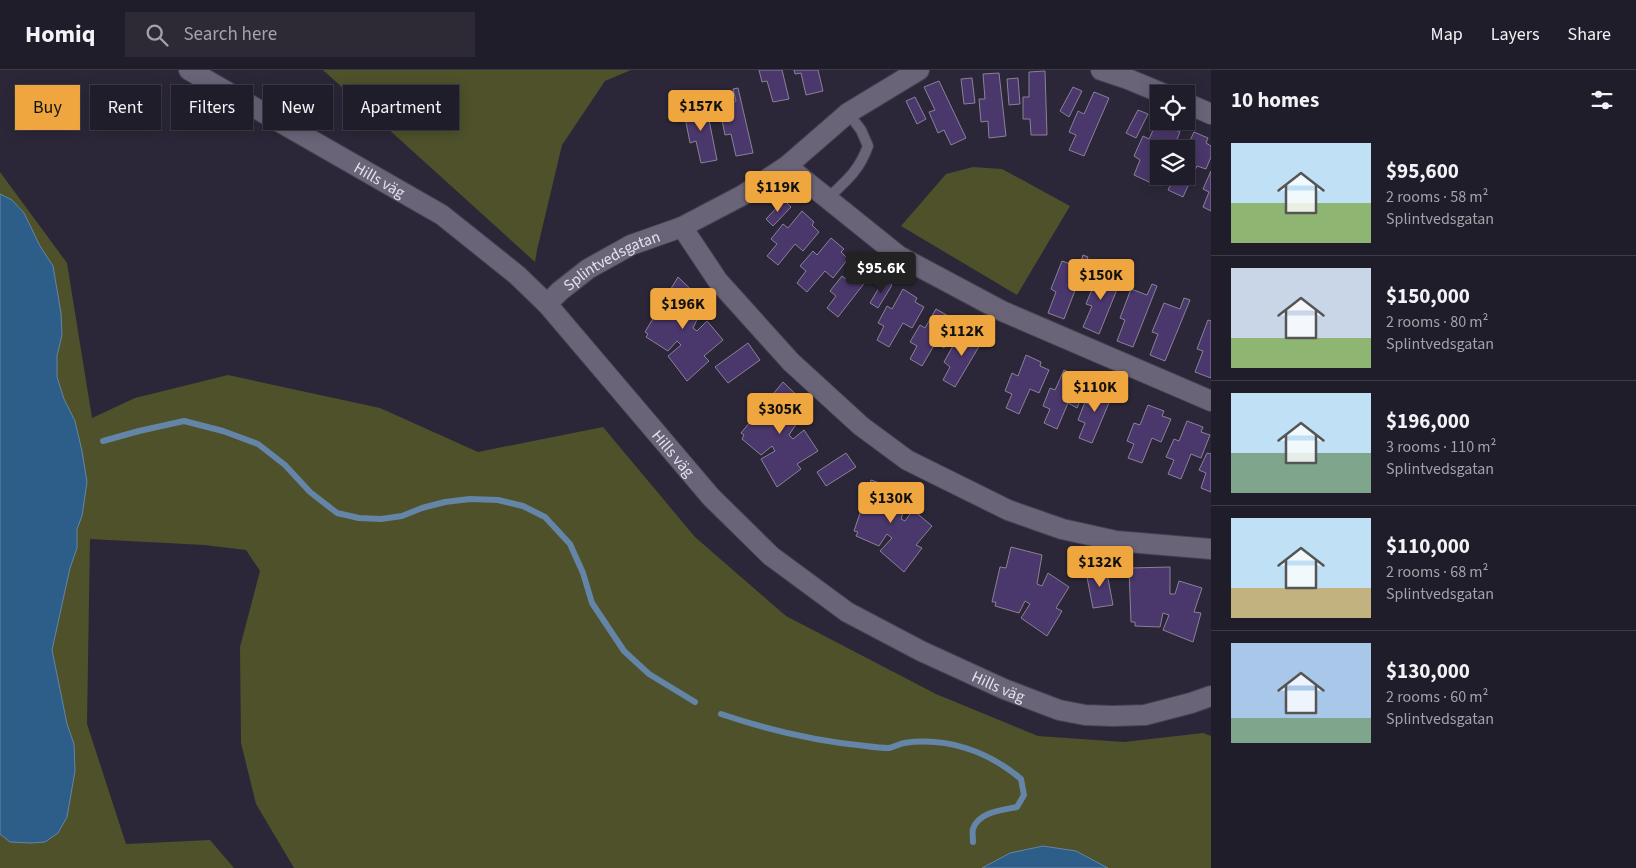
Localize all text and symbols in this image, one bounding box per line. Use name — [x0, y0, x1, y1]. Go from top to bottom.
search box — [125, 12, 475, 57]
text: Homiq — [25, 17, 95, 52]
icon: search — [143, 21, 171, 49]
text: Search here — [183, 21, 277, 48]
text: Map — [1431, 22, 1463, 47]
text: Layers — [1491, 22, 1540, 47]
text: Share — [1568, 22, 1611, 47]
chip: Buy — [15, 85, 80, 130]
chip: Rent — [90, 85, 161, 130]
chip: Filters — [171, 85, 253, 130]
chip: New — [263, 85, 333, 130]
chip: Apartment — [343, 85, 459, 130]
map controls — [1150, 85, 1195, 185]
button: locate — [1150, 85, 1195, 130]
text: 10 homes — [1231, 85, 1319, 115]
icon: filters — [1588, 86, 1616, 114]
pin: $157K — [666, 90, 736, 132]
text: $157K — [679, 95, 723, 117]
button: layers — [1150, 140, 1195, 185]
text: $95,600 — [1386, 156, 1459, 186]
street label: Hills väg — [350, 157, 409, 204]
icon: home — [1271, 163, 1331, 223]
pin: $119K — [743, 170, 813, 213]
text: $119K — [756, 176, 800, 198]
text: 2 rooms · 58 m² — [1386, 186, 1488, 208]
text: Splintvedsgatan — [1386, 208, 1494, 230]
street label: Splintvedsgatan — [559, 226, 663, 296]
pin: $95.6K — [840, 252, 922, 294]
text: $95.6K — [857, 257, 905, 279]
pin: $150K — [1066, 258, 1136, 301]
text: $150K — [1079, 264, 1123, 286]
text: $150,000 — [1386, 281, 1470, 311]
pin: $196K — [648, 288, 718, 330]
icon: home — [1271, 288, 1331, 348]
text: $196K — [661, 293, 705, 315]
text: 2 rooms · 80 m² — [1386, 311, 1488, 333]
pin: $112K — [927, 314, 997, 357]
text: $112K — [940, 320, 984, 342]
text: Splintvedsgatan — [1386, 333, 1494, 355]
pin: $110K — [1060, 370, 1130, 413]
text: $110K — [1073, 376, 1117, 398]
pin: $305K — [745, 392, 815, 435]
text: $305K — [758, 398, 802, 420]
text: $196,000 — [1386, 406, 1470, 436]
icon: home — [1271, 413, 1331, 473]
street label: Hills väg — [646, 425, 699, 482]
text: 3 rooms · 110 m² — [1386, 436, 1496, 458]
text: Splintvedsgatan — [1386, 458, 1494, 480]
pin: $130K — [856, 482, 926, 524]
text: $130K — [869, 487, 913, 509]
text: $110,000 — [1386, 531, 1470, 561]
icon: home — [1271, 538, 1331, 598]
pin: $132K — [1065, 546, 1135, 588]
text: $132K — [1078, 551, 1122, 573]
text: 2 rooms · 68 m² — [1386, 561, 1488, 583]
text: Splintvedsgatan — [1386, 583, 1494, 605]
text: $130,000 — [1386, 656, 1470, 686]
icon: home — [1271, 663, 1331, 723]
street label: Hills väg — [968, 666, 1028, 708]
text: 2 rooms · 60 m² — [1386, 686, 1488, 708]
text: Splintvedsgatan — [1386, 708, 1494, 730]

